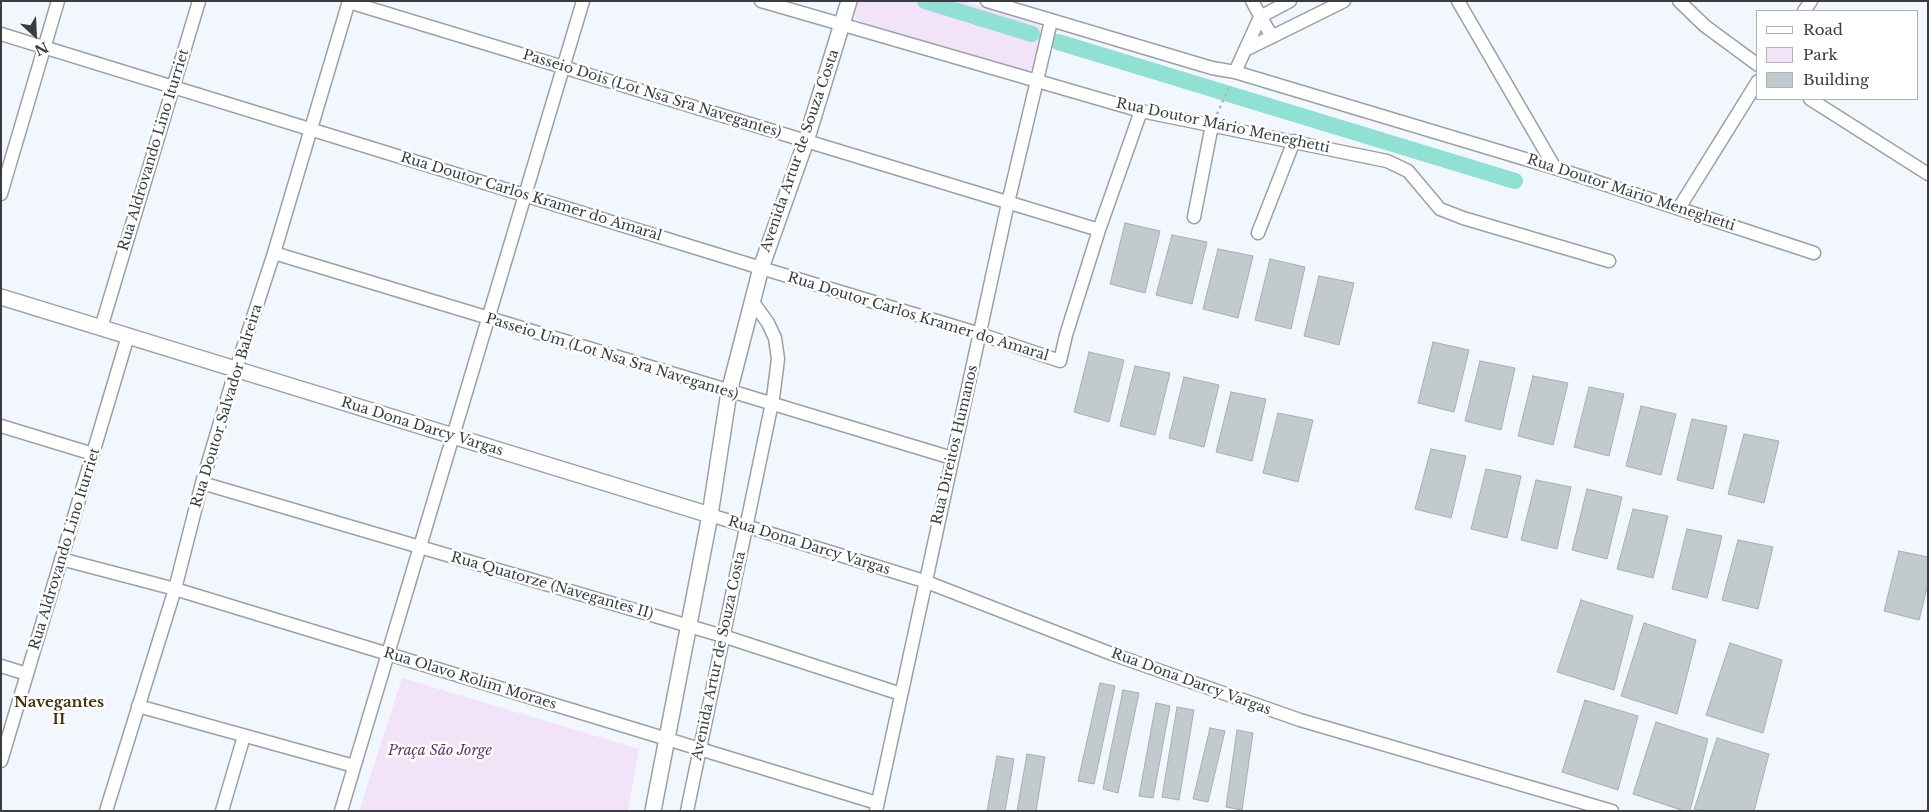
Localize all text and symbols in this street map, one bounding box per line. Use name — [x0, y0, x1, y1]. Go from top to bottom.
north arrow — [10, 10, 60, 60]
legend — [1756, 10, 1919, 100]
text: Road — [1803, 20, 1843, 39]
text: N — [32, 38, 51, 60]
text: Park — [1803, 45, 1838, 64]
street label: Rua Aldrovando Lino Iturriet — [115, 47, 193, 253]
street label: Passeio Dois (Lot Nsa Sra Navegantes) — [521, 47, 783, 141]
street label: Avenida Artur de Souza Costa — [757, 47, 843, 255]
text: Building — [1803, 70, 1869, 89]
street label: Rua Doutor Mário Meneghetti — [1115, 95, 1331, 157]
street label: Rua Doutor Carlos Kramer do Amaral — [398, 149, 664, 245]
street label: Rua Doutor Mário Meneghetti — [1525, 151, 1737, 235]
street label: Rua Doutor Carlos Kramer do Amaral — [785, 269, 1051, 365]
street label: Rua Doutor Salvador Balreira — [188, 302, 266, 510]
street label: Passeio Um (Lot Nsa Sra Navegantes) — [484, 310, 740, 404]
street label: Rua Direitos Humanos — [928, 363, 982, 527]
street label: Rua Dona Darcy Vargas — [339, 394, 505, 460]
street label: Rua Aldrovando Lino Iturriet — [26, 446, 104, 652]
street label: Rua Dona Darcy Vargas — [726, 513, 892, 579]
street label: Rua Quatorze (Navegantes II) — [449, 549, 655, 623]
street label: Avenida Artur de Souza Costa — [689, 550, 749, 762]
street label: Rua Olavo Rolim Moraes — [381, 645, 559, 713]
street label: Rua Dona Darcy Vargas — [1109, 645, 1273, 719]
district label: Navegantes II — [14, 694, 104, 729]
park label: Praça São Jorge — [388, 743, 492, 759]

